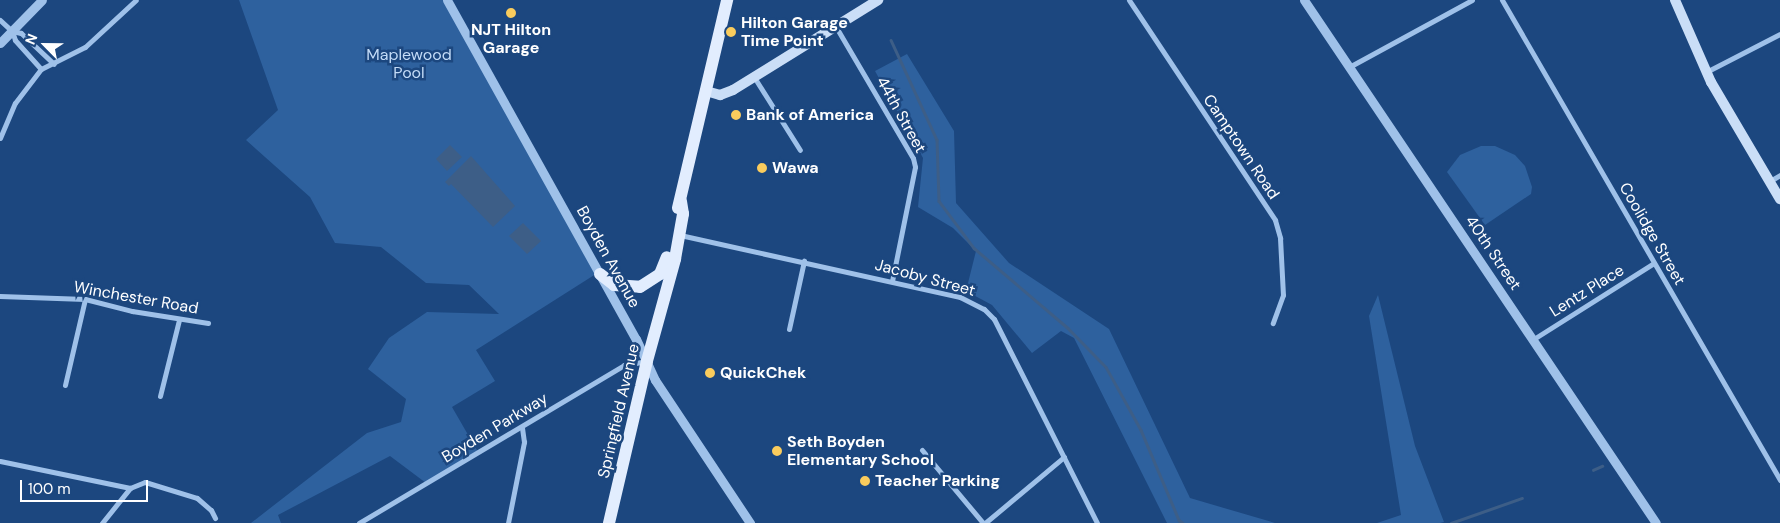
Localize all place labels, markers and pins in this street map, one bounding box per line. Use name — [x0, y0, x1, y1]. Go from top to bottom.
marker: NJT Hilton Garage — [505, 7, 517, 19]
place label: Hilton Garage Time Point — [741, 13, 848, 51]
place label: NJT Hilton Garage — [471, 20, 551, 58]
marker: Hilton Garage Time Point — [725, 26, 737, 38]
place label: Bank of America — [746, 105, 874, 125]
marker: Bank of America — [730, 109, 742, 121]
place label: Wawa — [772, 158, 819, 178]
marker: Wawa — [756, 162, 768, 174]
place label: QuickChek — [720, 363, 806, 383]
marker: QuickChek — [704, 367, 716, 379]
place label: Seth Boyden Elementary School — [787, 432, 934, 470]
marker: Seth Boyden Elementary School — [771, 445, 783, 457]
place label: Teacher Parking — [875, 471, 1000, 491]
marker: Teacher Parking — [859, 475, 871, 487]

